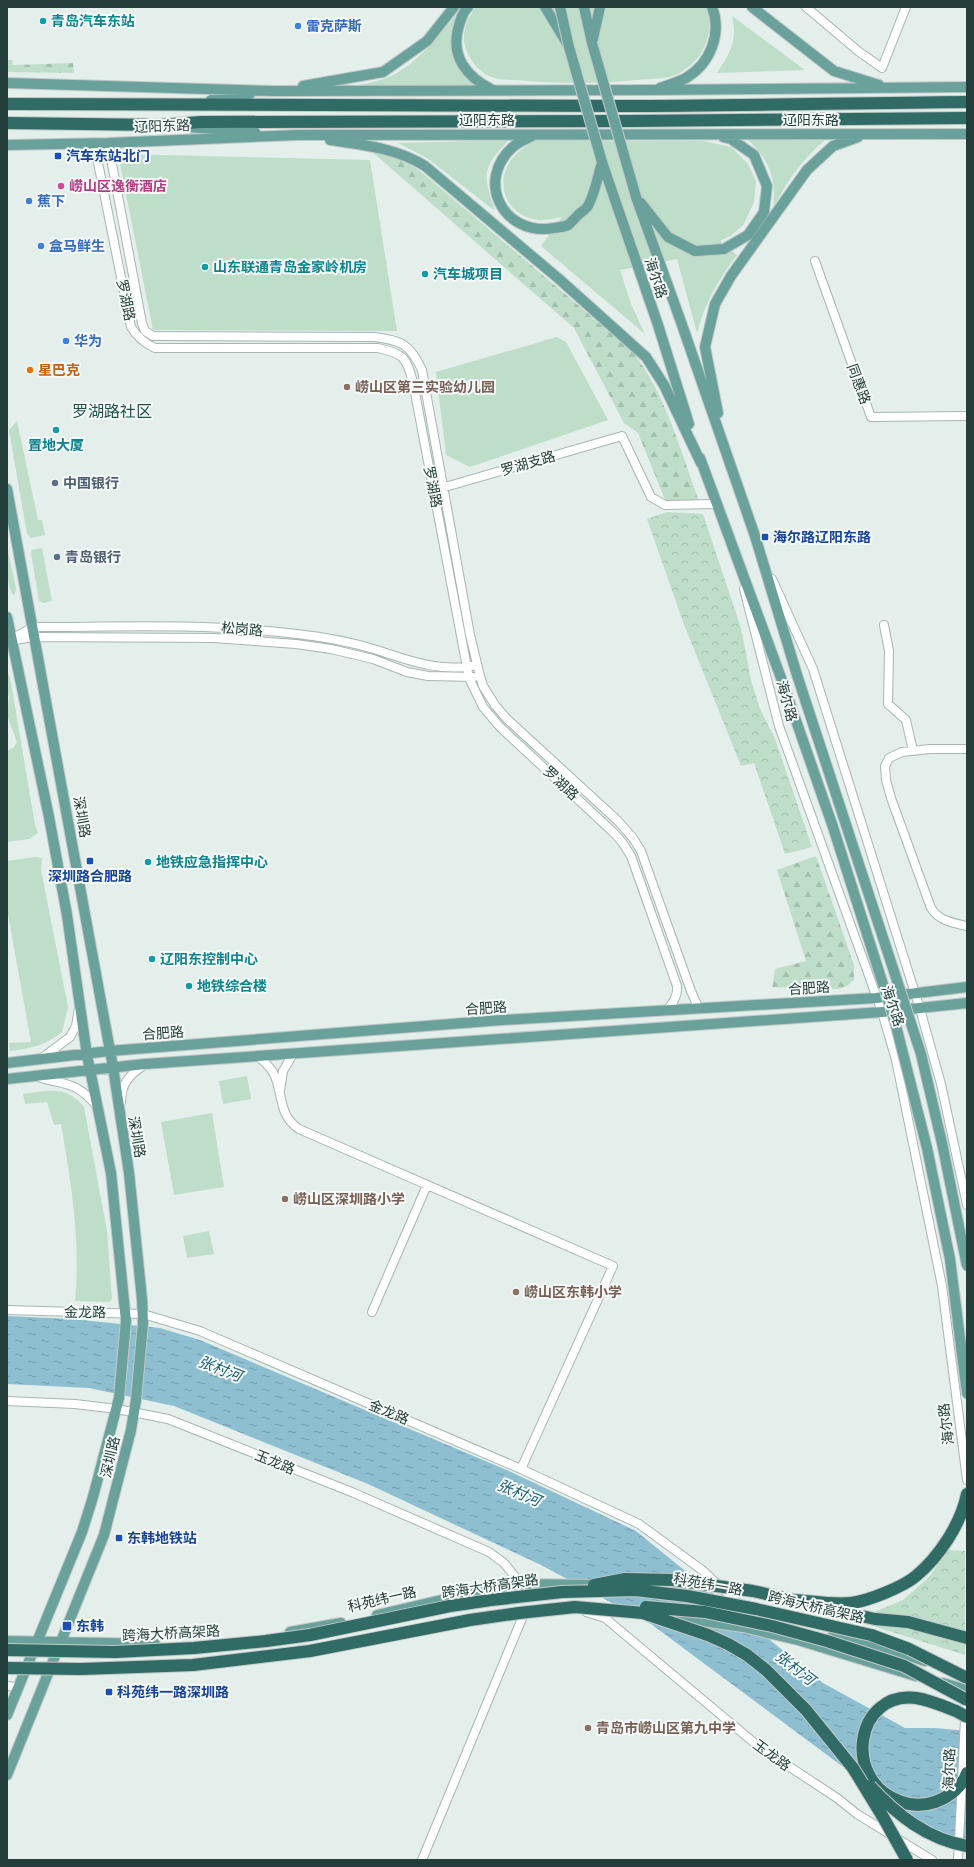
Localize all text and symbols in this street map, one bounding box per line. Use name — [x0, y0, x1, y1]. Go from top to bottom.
place label: 青岛汽车东站 — [51, 12, 135, 32]
marker: 青岛汽车东站 — [38, 16, 48, 26]
place label: 雷克萨斯 — [306, 17, 362, 37]
marker: 雷克萨斯 — [293, 21, 303, 31]
street label: 辽阳东路 — [459, 111, 515, 131]
street label: 辽阳东路 — [783, 111, 839, 131]
street label: 辽阳东路 — [134, 116, 190, 138]
place label: 汽车东站北门 — [66, 147, 150, 167]
marker: 汽车东站北门 — [53, 151, 63, 161]
place label: 崂山区逸衡酒店 — [69, 177, 167, 197]
marker: 崂山区逸衡酒店 — [56, 181, 66, 191]
place label: 蕉下 — [37, 192, 65, 212]
marker: 蕉下 — [24, 196, 34, 206]
place label: 盒马鲜生 — [49, 237, 105, 257]
marker: 盒马鲜生 — [36, 241, 46, 251]
street label: 海尔路 — [639, 255, 671, 301]
place label: 山东联通青岛金家岭机房 — [213, 258, 367, 278]
marker: 山东联通青岛金家岭机房 — [200, 262, 210, 272]
place label: 汽车城项目 — [433, 265, 503, 285]
marker: 汽车城项目 — [420, 269, 430, 279]
street label: 罗湖路 — [111, 278, 139, 323]
place label: 华为 — [74, 332, 102, 352]
marker: 华为 — [61, 336, 71, 346]
place label: 星巴克 — [38, 361, 80, 381]
street label: 同惠路 — [841, 361, 875, 407]
marker: 星巴克 — [25, 365, 35, 375]
place label: 崂山区第三实验幼儿园 — [355, 378, 495, 398]
marker: 崂山区第三实验幼儿园 — [342, 382, 352, 392]
district label: 罗湖路社区 — [72, 401, 152, 423]
marker: 置地大厦 — [51, 425, 61, 435]
place label: 置地大厦 — [28, 436, 84, 456]
street label: 罗湖支路 — [499, 447, 558, 481]
street label: 罗湖路 — [418, 465, 446, 510]
place label: 中国银行 — [63, 474, 119, 494]
marker: 中国银行 — [50, 478, 60, 488]
place label: 海尔路辽阳东路 — [773, 528, 871, 548]
marker: 海尔路辽阳东路 — [760, 532, 770, 542]
place label: 青岛银行 — [65, 548, 121, 568]
marker: 青岛银行 — [52, 552, 62, 562]
street label: 松岗路 — [220, 618, 264, 642]
street label: 海尔路 — [771, 678, 801, 724]
street label: 罗湖路 — [538, 762, 582, 805]
street label: 深圳路 — [68, 795, 95, 840]
place label: 地铁应急指挥中心 — [156, 853, 268, 873]
marker: 深圳路合肥路 — [85, 856, 95, 866]
marker: 地铁应急指挥中心 — [143, 857, 153, 867]
place label: 深圳路合肥路 — [48, 867, 132, 887]
place label: 辽阳东控制中心 — [160, 950, 258, 970]
marker: 辽阳东控制中心 — [147, 954, 157, 964]
place label: 地铁综合楼 — [197, 977, 267, 997]
street label: 合肥路 — [787, 978, 831, 1000]
marker: 地铁综合楼 — [184, 981, 194, 991]
street label: 海尔路 — [876, 983, 908, 1029]
street label: 合肥路 — [464, 998, 508, 1020]
street label: 合肥路 — [141, 1023, 185, 1045]
street label: 深圳路 — [123, 1115, 150, 1160]
place label: 崂山区深圳路小学 — [293, 1190, 405, 1210]
marker: 崂山区深圳路小学 — [280, 1194, 290, 1204]
place label: 崂山区东韩小学 — [524, 1283, 622, 1303]
marker: 崂山区东韩小学 — [511, 1287, 521, 1297]
street label: 金龙路 — [64, 1303, 106, 1323]
water label: 张村河 — [195, 1352, 247, 1388]
street label: 金龙路 — [365, 1396, 412, 1430]
street label: 海尔路 — [935, 1402, 959, 1446]
street label: 深圳路 — [97, 1435, 125, 1480]
street label: 玉龙路 — [251, 1446, 298, 1480]
water label: 张村河 — [494, 1475, 546, 1513]
place label: 东韩地铁站 — [127, 1529, 197, 1549]
marker: 东韩地铁站 — [114, 1533, 124, 1543]
street label: 科苑纬一路 — [672, 1569, 744, 1601]
street label: 跨海大桥高架路 — [440, 1570, 540, 1604]
street label: 科苑纬一路 — [346, 1582, 419, 1618]
street label: 跨海大桥高架路 — [766, 1587, 866, 1629]
place label: 东韩 — [76, 1617, 104, 1637]
marker: 东韩 — [61, 1620, 73, 1632]
street label: 跨海大桥高架路 — [122, 1621, 221, 1647]
water label: 张村河 — [770, 1646, 821, 1692]
place label: 科苑纬一路深圳路 — [117, 1683, 229, 1703]
marker: 科苑纬一路深圳路 — [104, 1687, 114, 1697]
place label: 青岛市崂山区第九中学 — [596, 1719, 736, 1739]
marker: 青岛市崂山区第九中学 — [583, 1723, 593, 1733]
street label: 玉龙路 — [749, 1735, 794, 1776]
street label: 海尔路 — [939, 1748, 961, 1790]

